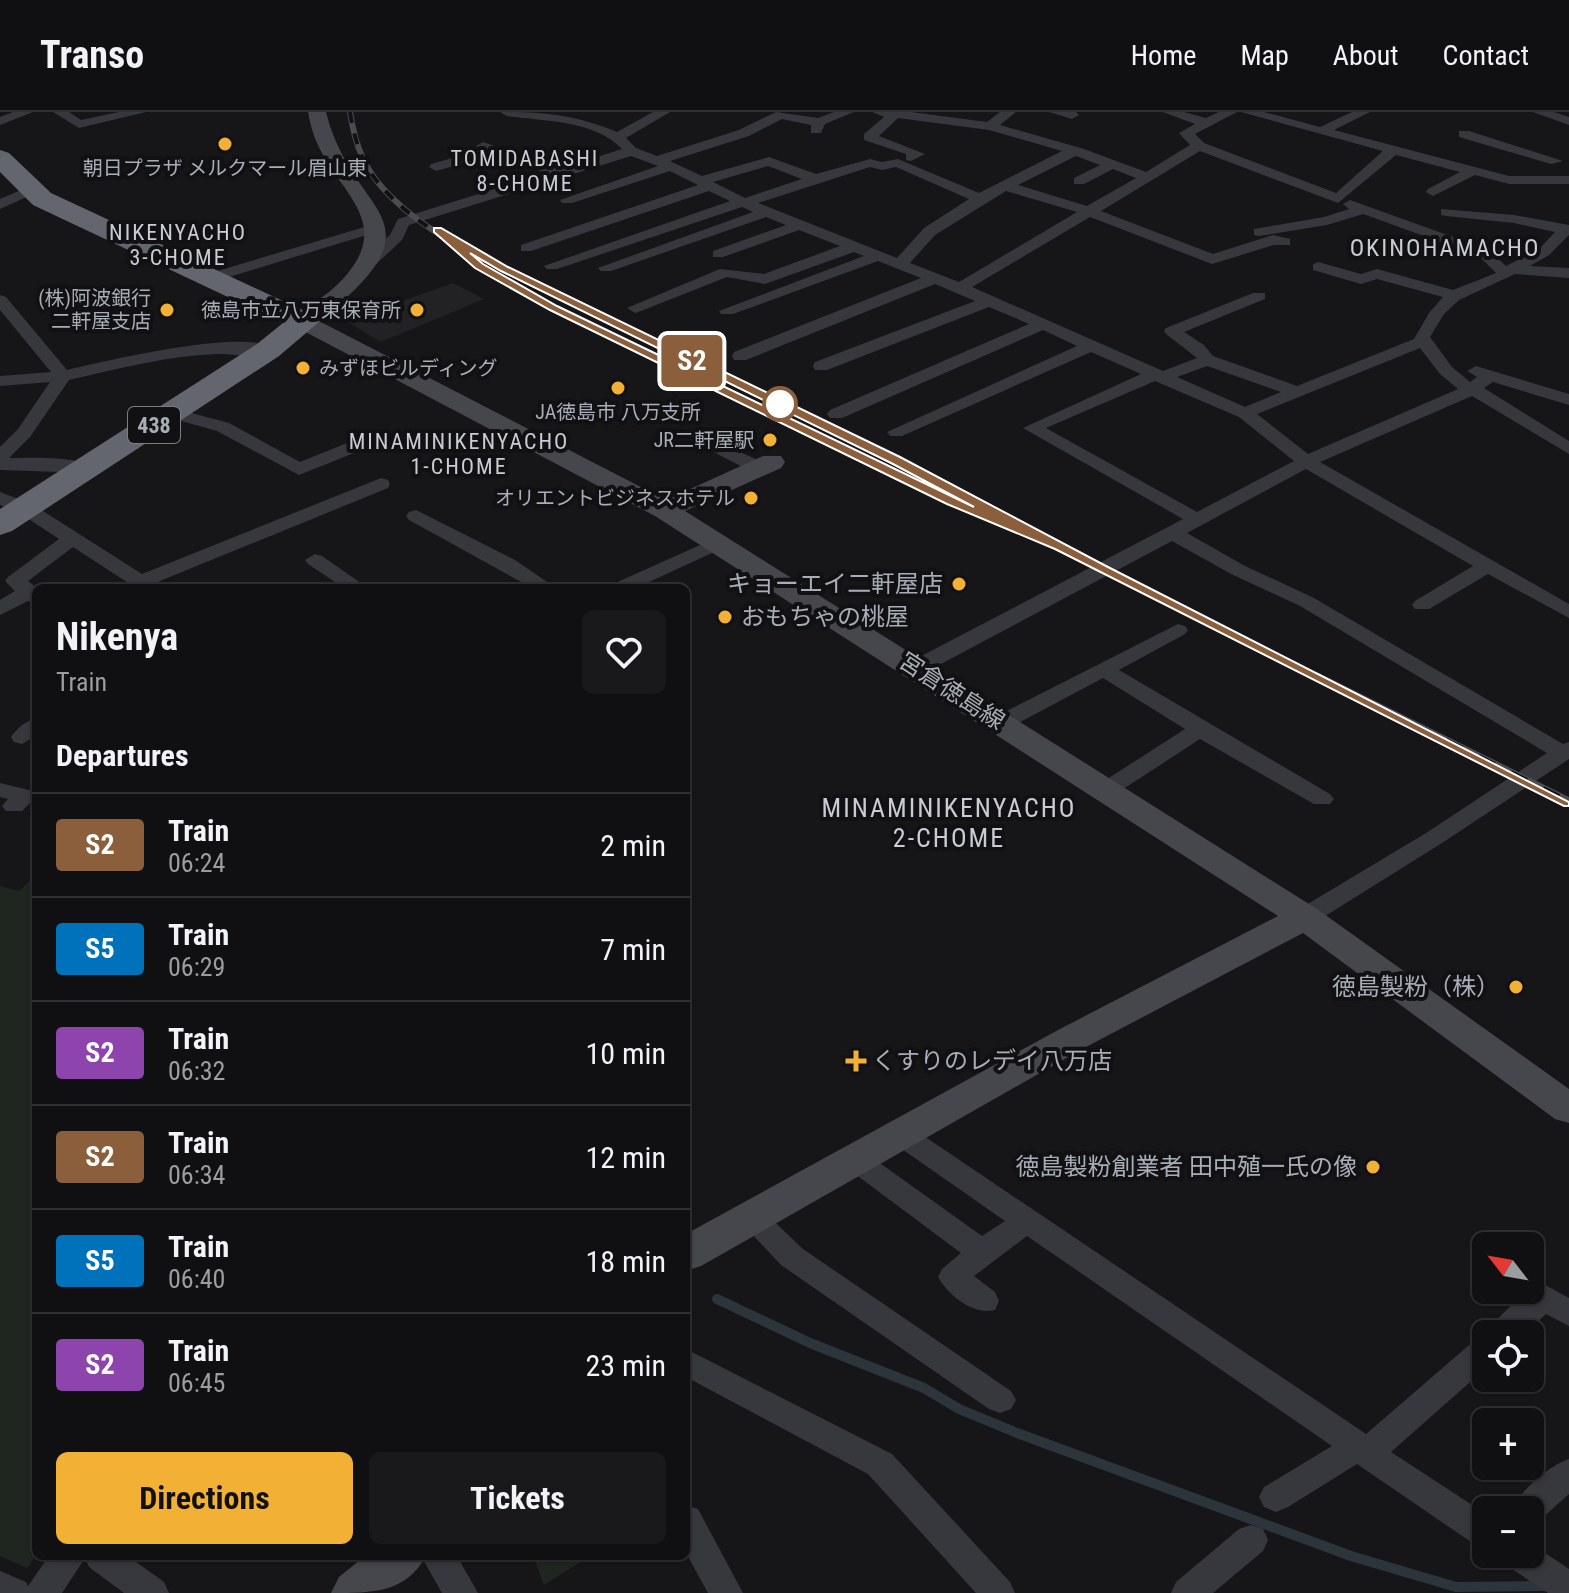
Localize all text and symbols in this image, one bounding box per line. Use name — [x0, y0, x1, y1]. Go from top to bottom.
text: Transo — [40, 33, 144, 77]
text: Home — [1131, 39, 1196, 72]
text: Map — [1240, 39, 1289, 72]
text: About — [1333, 39, 1399, 72]
text: Contact — [1443, 39, 1529, 72]
marker: 朝日プラザ メルクマール眉山東 — [216, 135, 234, 153]
district label: TOMIDABASHI 8-CHOME — [451, 146, 599, 196]
place label: 朝日プラザ メルクマール眉山東 — [83, 156, 367, 180]
district label: NIKENYACHO 3-CHOME — [109, 220, 247, 270]
district label: OKINOHAMACHO — [1350, 234, 1540, 262]
place label: (株)阿波銀行 二軒屋支店 — [38, 286, 151, 333]
place label: 徳島市立八万東保育所 — [201, 298, 401, 322]
marker: (株)阿波銀行 二軒屋支店 — [158, 301, 176, 319]
marker: 徳島市立八万東保育所 — [408, 301, 426, 319]
line badge: S2 — [656, 335, 728, 387]
text: S2 — [677, 344, 707, 377]
place label: みずほビルディング — [319, 356, 498, 380]
marker: みずほビルディング — [294, 359, 312, 377]
marker: JA徳島市 八万支所 — [609, 379, 627, 397]
unlabelled marker — [763, 387, 797, 421]
place label: JA徳島市 八万支所 — [535, 400, 701, 424]
road number: 438 — [128, 407, 180, 443]
place label: JR二軒屋駅 — [654, 428, 754, 452]
district label: MINAMINIKENYACHO 1-CHOME — [349, 429, 569, 479]
marker: JR二軒屋駅 — [761, 431, 779, 449]
place label: オリエントビジネスホテル — [495, 486, 735, 510]
marker: オリエントビジネスホテル — [742, 489, 760, 507]
place label: キョーエイ二軒屋店 — [727, 570, 943, 598]
marker: キョーエイ二軒屋店 — [950, 575, 968, 593]
place label: おもちゃの桃屋 — [741, 603, 909, 631]
marker: おもちゃの桃屋 — [716, 608, 734, 626]
button: heart — [582, 610, 666, 694]
text: Nikenya — [56, 615, 178, 659]
street label: 宮倉徳島線 — [894, 647, 1010, 735]
text: Train — [56, 667, 107, 697]
text: Departures — [56, 738, 189, 773]
district label: MINAMINIKENYACHO 2-CHOME — [822, 793, 1076, 853]
text: Train — [168, 813, 229, 848]
text: S2 — [85, 828, 115, 861]
text: 2 min — [600, 828, 666, 863]
text: 06:24 — [168, 848, 225, 878]
text: Train — [168, 917, 229, 952]
text: S5 — [85, 932, 115, 965]
text: 7 min — [600, 932, 666, 967]
text: 06:29 — [168, 952, 225, 982]
place label: 徳島製粉（株） — [1332, 973, 1500, 1001]
marker: 徳島製粉（株） — [1507, 978, 1525, 996]
text: Train — [168, 1021, 229, 1056]
text: S2 — [85, 1036, 115, 1069]
text: 10 min — [585, 1036, 666, 1071]
place label: くすりのレデイ八万店 — [872, 1047, 1112, 1075]
marker: くすりのレデイ八万店 — [847, 1052, 865, 1070]
text: 06:32 — [168, 1056, 225, 1086]
text: Train — [168, 1125, 229, 1160]
text: S2 — [85, 1140, 115, 1173]
text: 12 min — [585, 1140, 666, 1175]
place label: 徳島製粉創業者 田中殖一氏の像 — [1015, 1153, 1357, 1181]
marker: 徳島製粉創業者 田中殖一氏の像 — [1364, 1158, 1382, 1176]
text: 06:34 — [168, 1160, 225, 1190]
text: Train — [168, 1229, 229, 1264]
north arrow — [1472, 1232, 1544, 1304]
map controls — [1472, 1232, 1544, 1568]
text: S5 — [85, 1244, 115, 1277]
text: 18 min — [585, 1244, 666, 1279]
text: 06:40 — [168, 1264, 225, 1294]
button: locate — [1472, 1320, 1544, 1392]
text: Train — [168, 1333, 229, 1368]
text: S2 — [85, 1348, 115, 1381]
text: 23 min — [585, 1348, 666, 1383]
text: 06:45 — [168, 1368, 225, 1398]
button: + — [1472, 1408, 1544, 1480]
button: Directions — [56, 1452, 353, 1544]
button: Tickets — [369, 1452, 666, 1544]
button: − — [1472, 1496, 1544, 1568]

